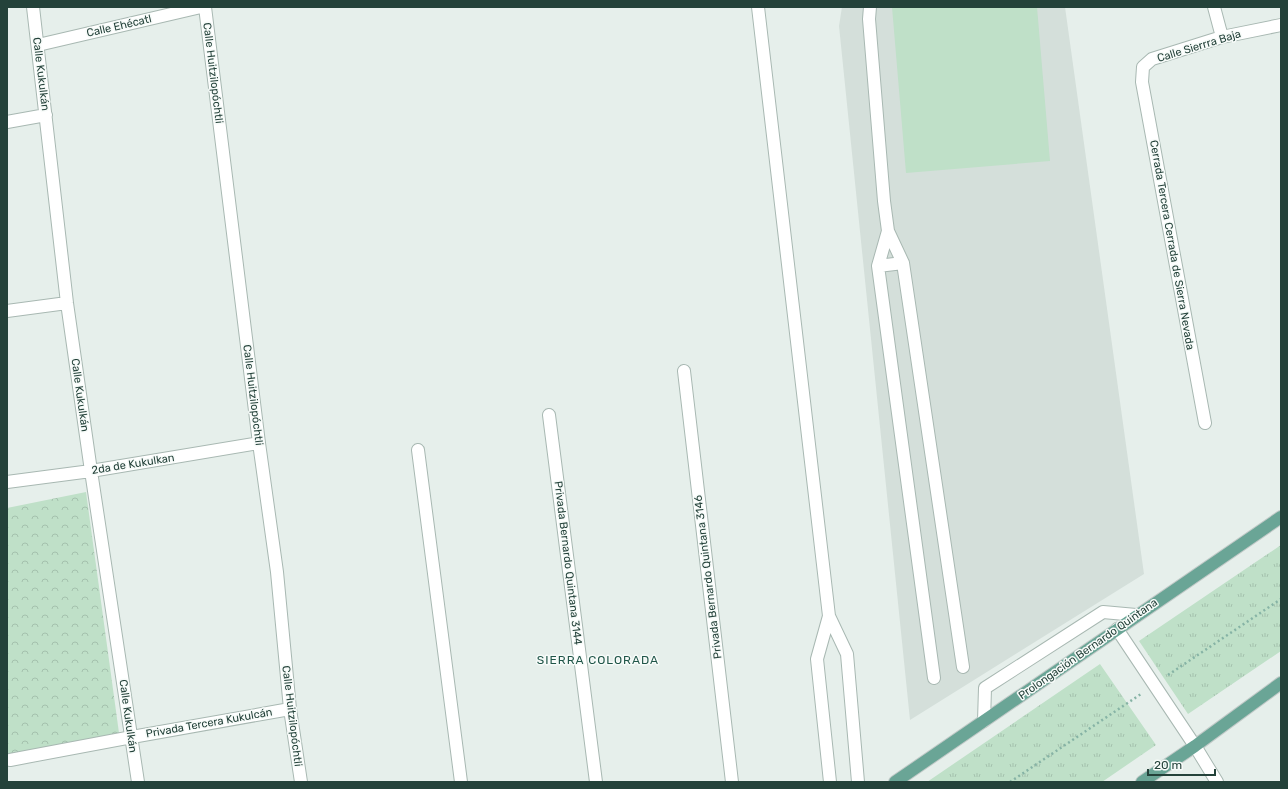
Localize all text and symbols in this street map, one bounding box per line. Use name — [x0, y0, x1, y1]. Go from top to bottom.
street label: Calle Ehécatl — [85, 12, 153, 40]
street label: Calle Huitzilopóchtli — [200, 22, 226, 124]
street label: Calle Sierrra Baja — [1156, 27, 1242, 65]
street label: Calle Kukulkán — [30, 37, 52, 111]
street label: Cerrada Tercera Cerrada de Sierra Nevada — [1147, 139, 1197, 351]
street label: Calle Huitzilopóchtli — [240, 344, 266, 446]
street label: Calle Kukulkán — [68, 358, 92, 432]
street label: 2da de Kukulkan — [91, 451, 175, 477]
street label: Privada Bernardo Quintana 3144 — [551, 480, 585, 646]
street label: Privada Bernardo Quintana 3146 — [691, 494, 725, 660]
street label: Prolongación Bernardo Quintana — [1016, 596, 1160, 702]
district label: SIERRA COLORADA — [537, 653, 659, 667]
street label: Calle Huitzilopóchtli — [279, 665, 305, 767]
street label: Calle Kukulkán — [116, 679, 140, 753]
street label: Privada Tercera Kukulcán — [145, 705, 273, 741]
scale bar — [1148, 751, 1215, 777]
text: 20 m — [1154, 758, 1182, 772]

